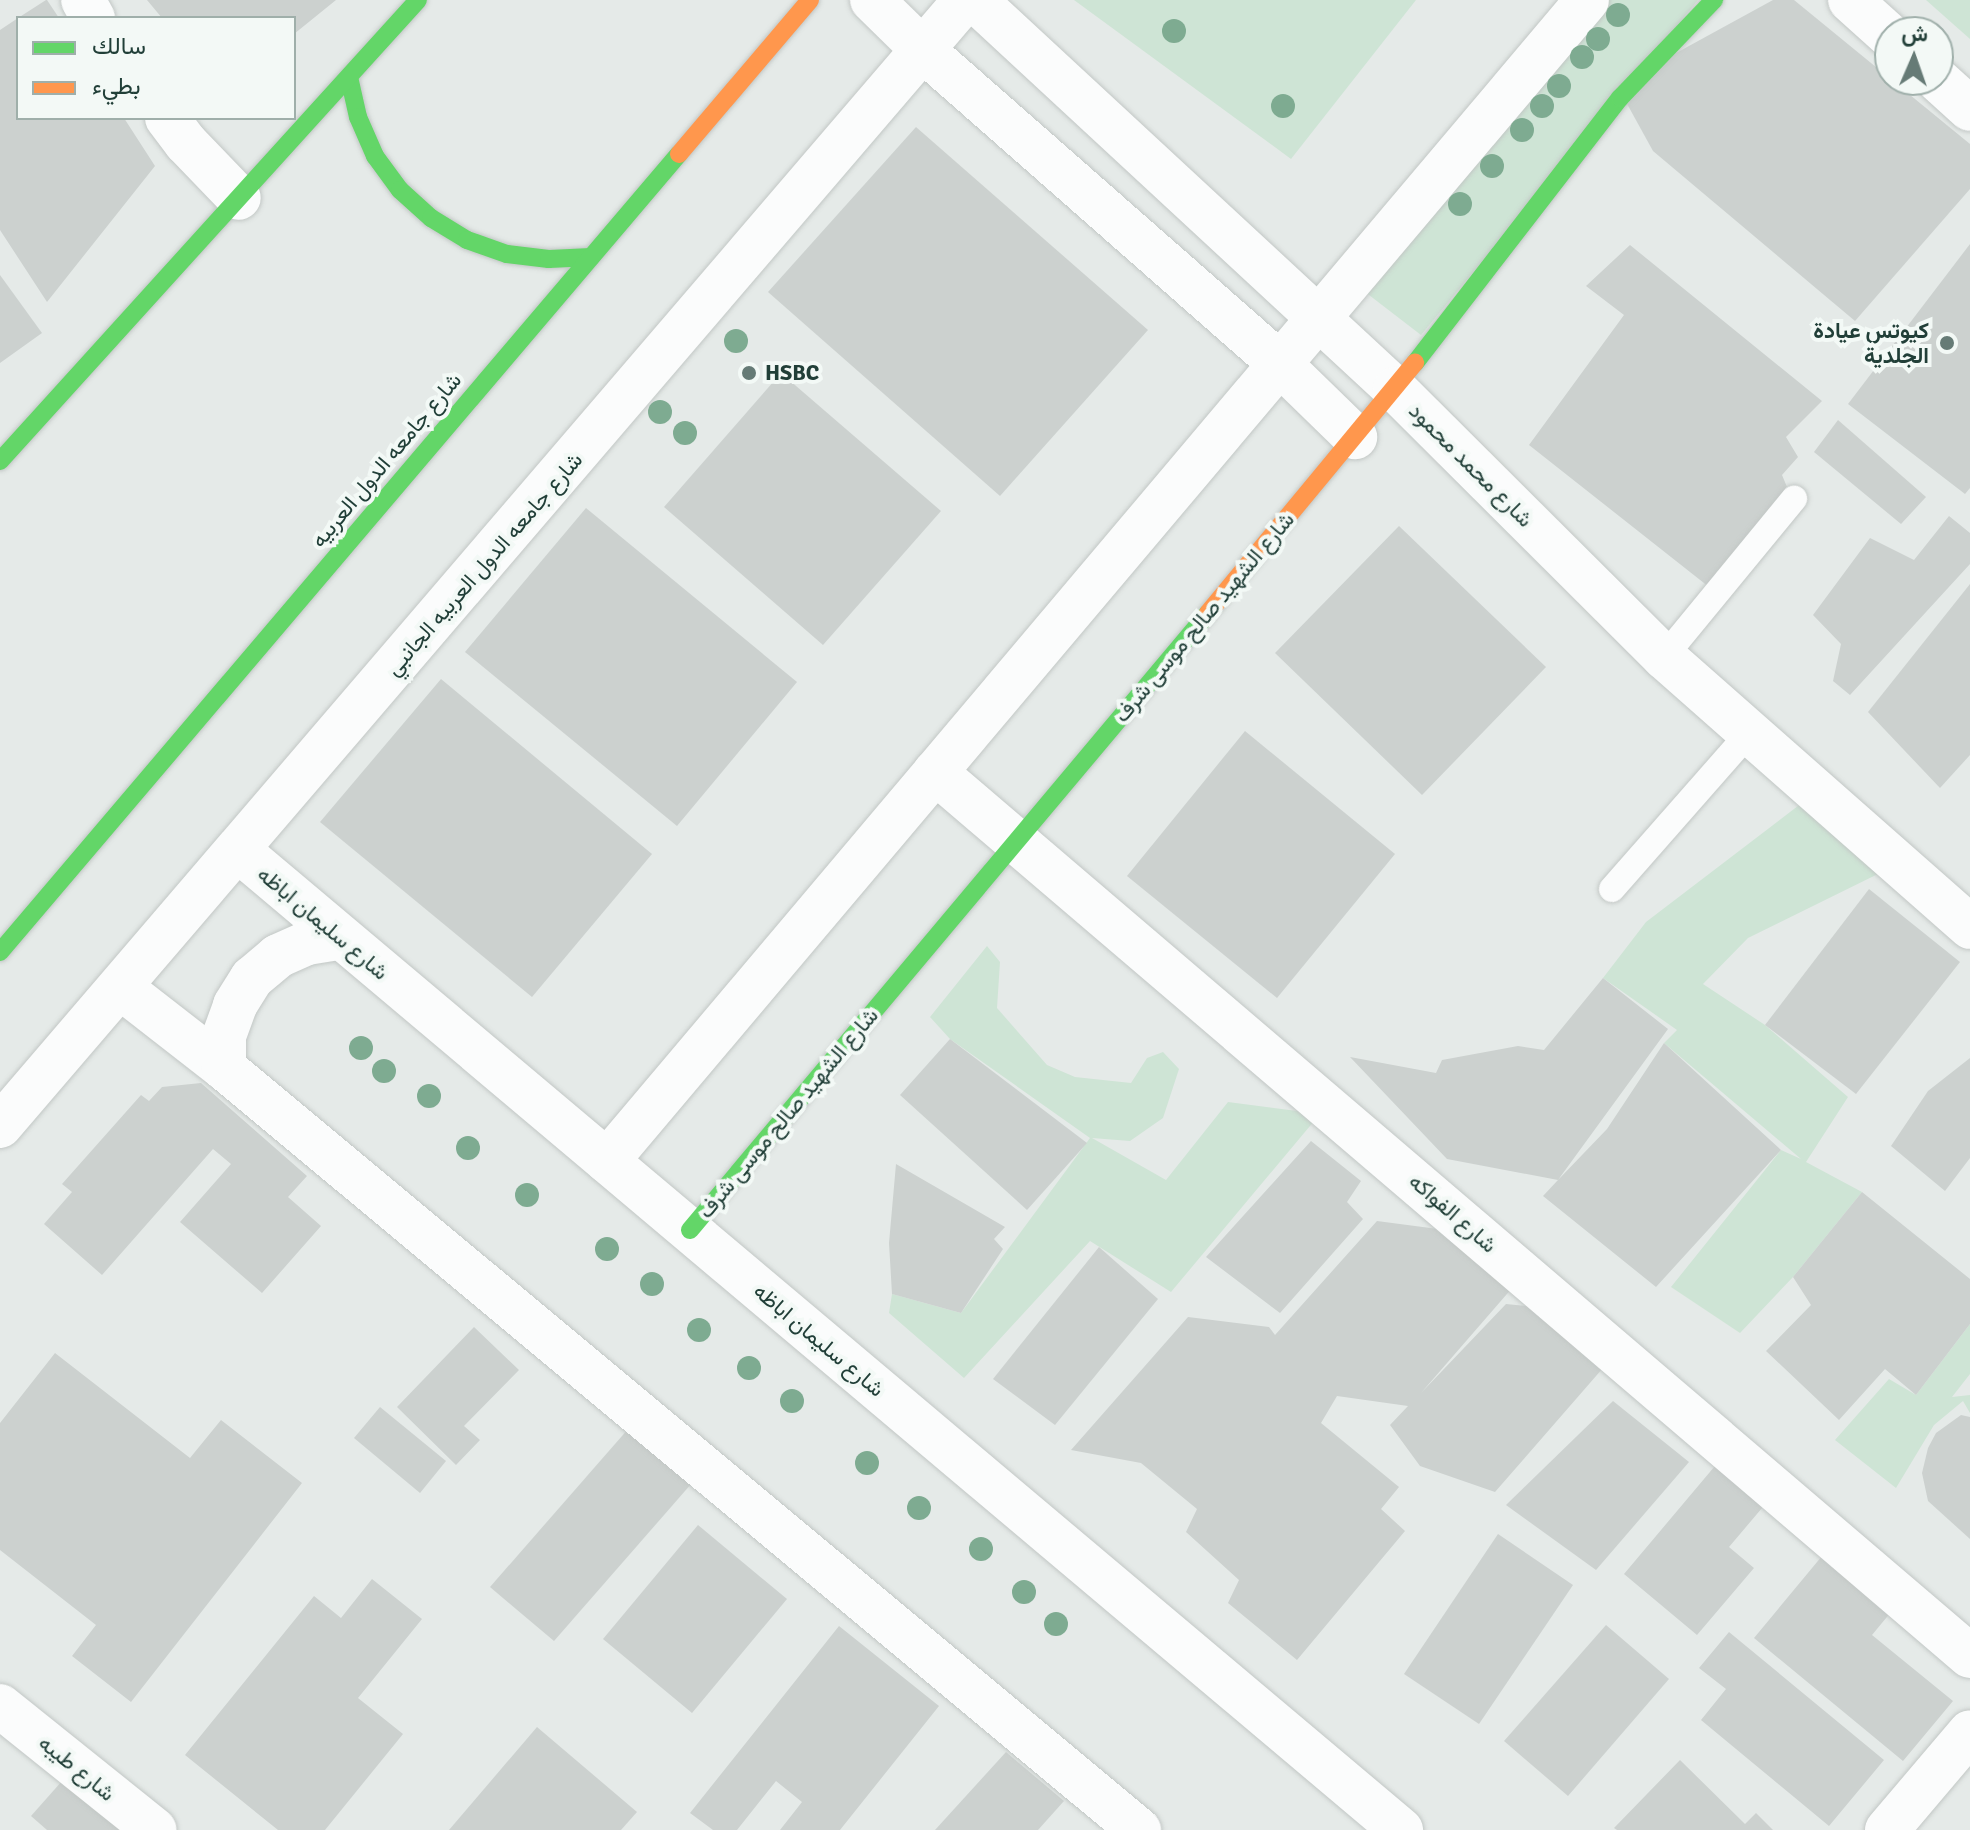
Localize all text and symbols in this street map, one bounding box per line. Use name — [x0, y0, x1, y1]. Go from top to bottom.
legend — [16, 16, 296, 120]
north arrow — [1874, 16, 1954, 96]
text: ش — [1901, 20, 1928, 47]
text: سالك — [92, 31, 146, 61]
text: بطيء — [92, 71, 141, 101]
place label: كيوتس عيادة الجلدية — [1813, 317, 1929, 368]
marker: كيوتس عيادة الجلدية — [1936, 332, 1958, 354]
place label: HSBC — [765, 360, 819, 386]
marker: HSBC — [740, 364, 758, 382]
street label: شارع جامعه الدول العربيه — [305, 367, 467, 553]
street label: شارع محمد محمود — [1403, 397, 1539, 533]
street label: شارع جامعه الدول العربيه الجانبي — [380, 447, 588, 681]
street label: شارع الشهيد صالح موسى شرف — [1108, 506, 1300, 728]
street label: شارع سليمان اباظه — [252, 861, 394, 985]
street label: شارع الشهيد صالح موسى شرف — [692, 1002, 884, 1224]
street label: شارع الفواكه — [1404, 1168, 1502, 1258]
street label: شارع سليمان اباظه — [748, 1278, 890, 1402]
street label: شارع طيبه — [34, 1729, 120, 1807]

